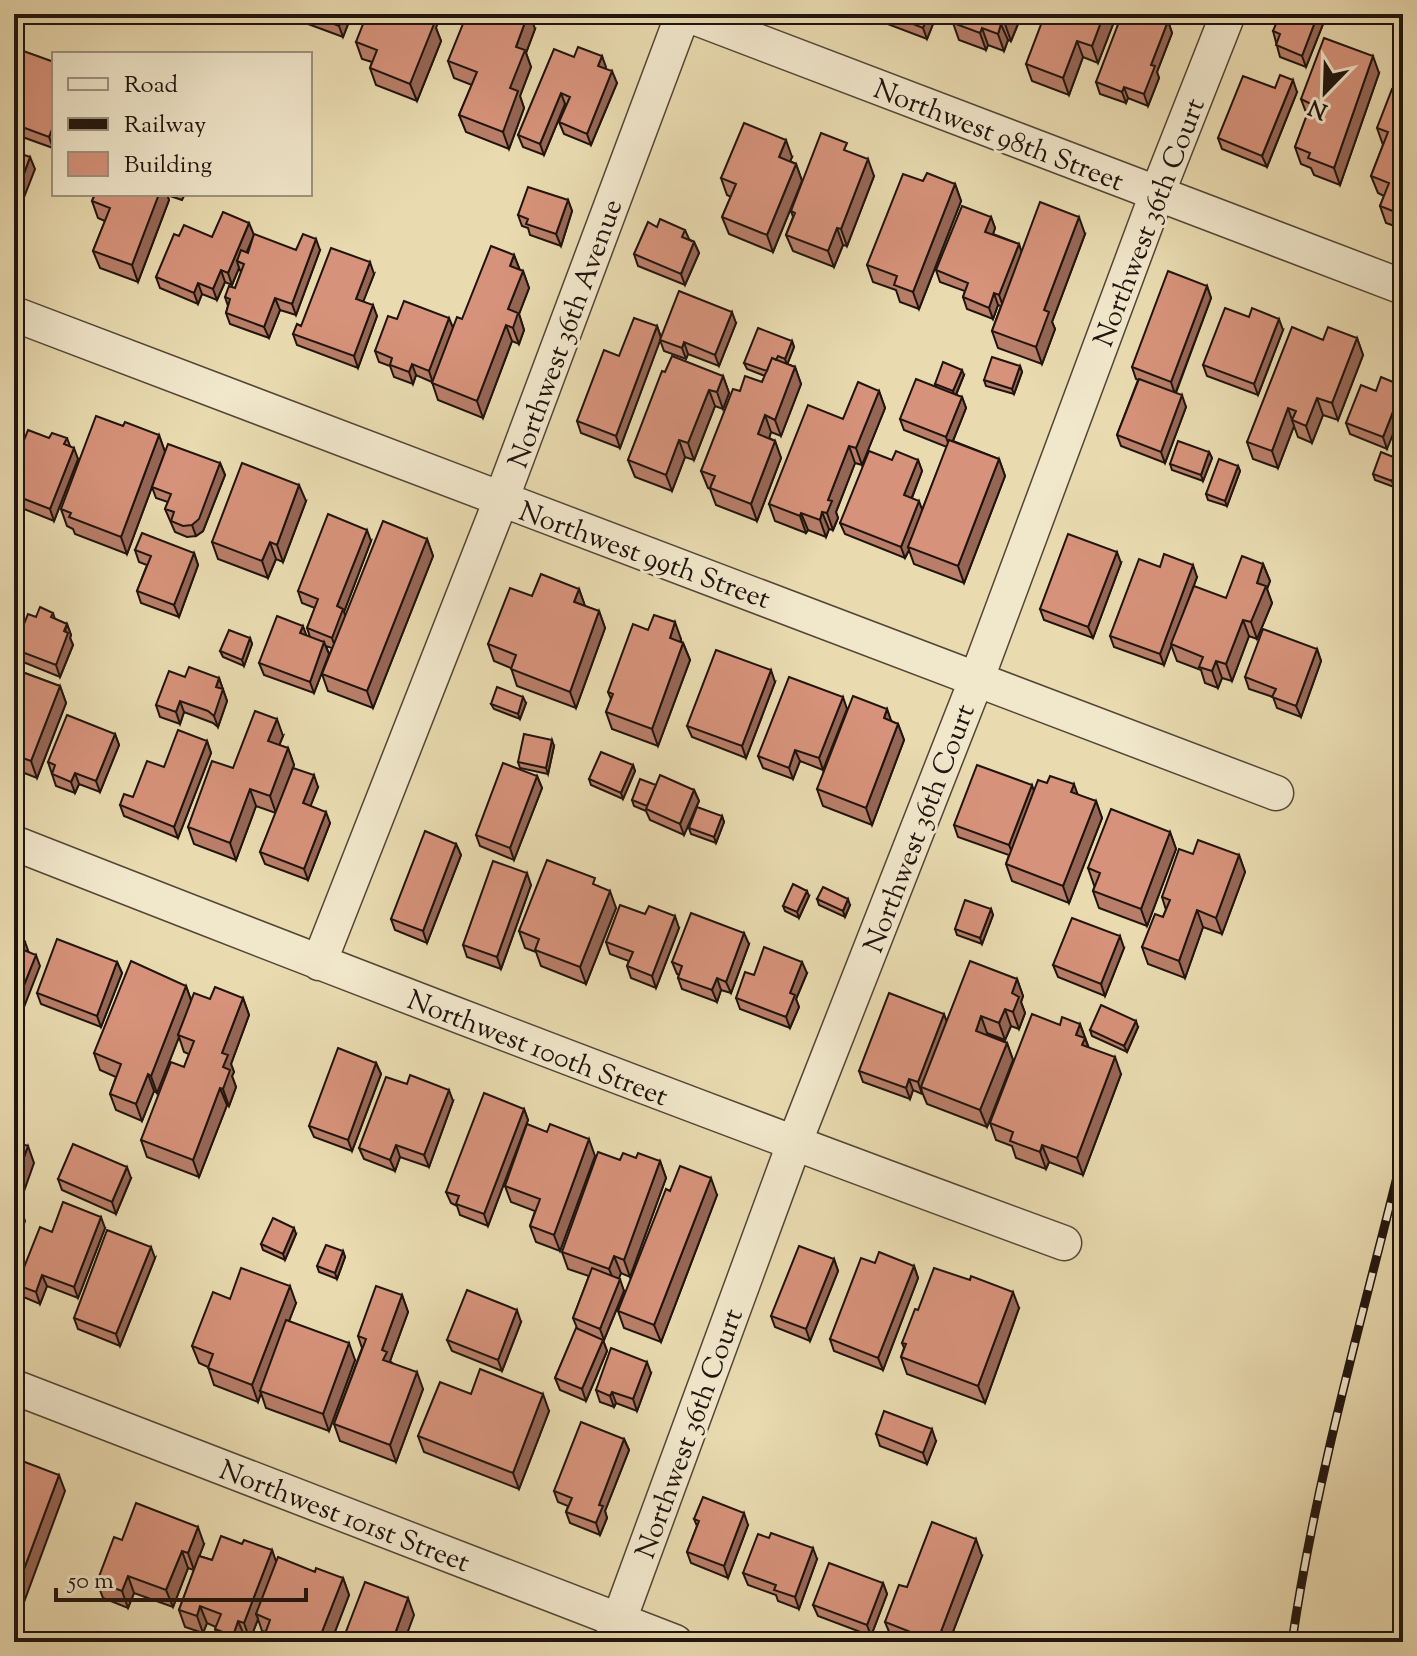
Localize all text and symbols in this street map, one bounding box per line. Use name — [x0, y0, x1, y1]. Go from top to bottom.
legend — [52, 52, 312, 196]
north arrow — [1285, 52, 1365, 132]
text: Road — [124, 69, 178, 103]
street label: Northwest 98th Street — [867, 71, 1129, 203]
text: N — [1304, 89, 1333, 126]
street label: Northwest 36th Court — [1085, 93, 1217, 353]
text: Railway — [124, 109, 206, 143]
text: Building — [124, 149, 213, 183]
street label: Northwest 36th Avenue — [500, 194, 634, 474]
street label: Northwest 99th Street — [513, 493, 776, 621]
street label: Northwest 36th Court — [855, 699, 987, 959]
street label: Northwest 100th Street — [401, 982, 673, 1118]
street label: Northwest 36th Court — [627, 1303, 755, 1565]
street label: Northwest 101st Street — [213, 1452, 475, 1584]
scale bar — [56, 1552, 306, 1602]
text: 50 m — [66, 1565, 114, 1599]

